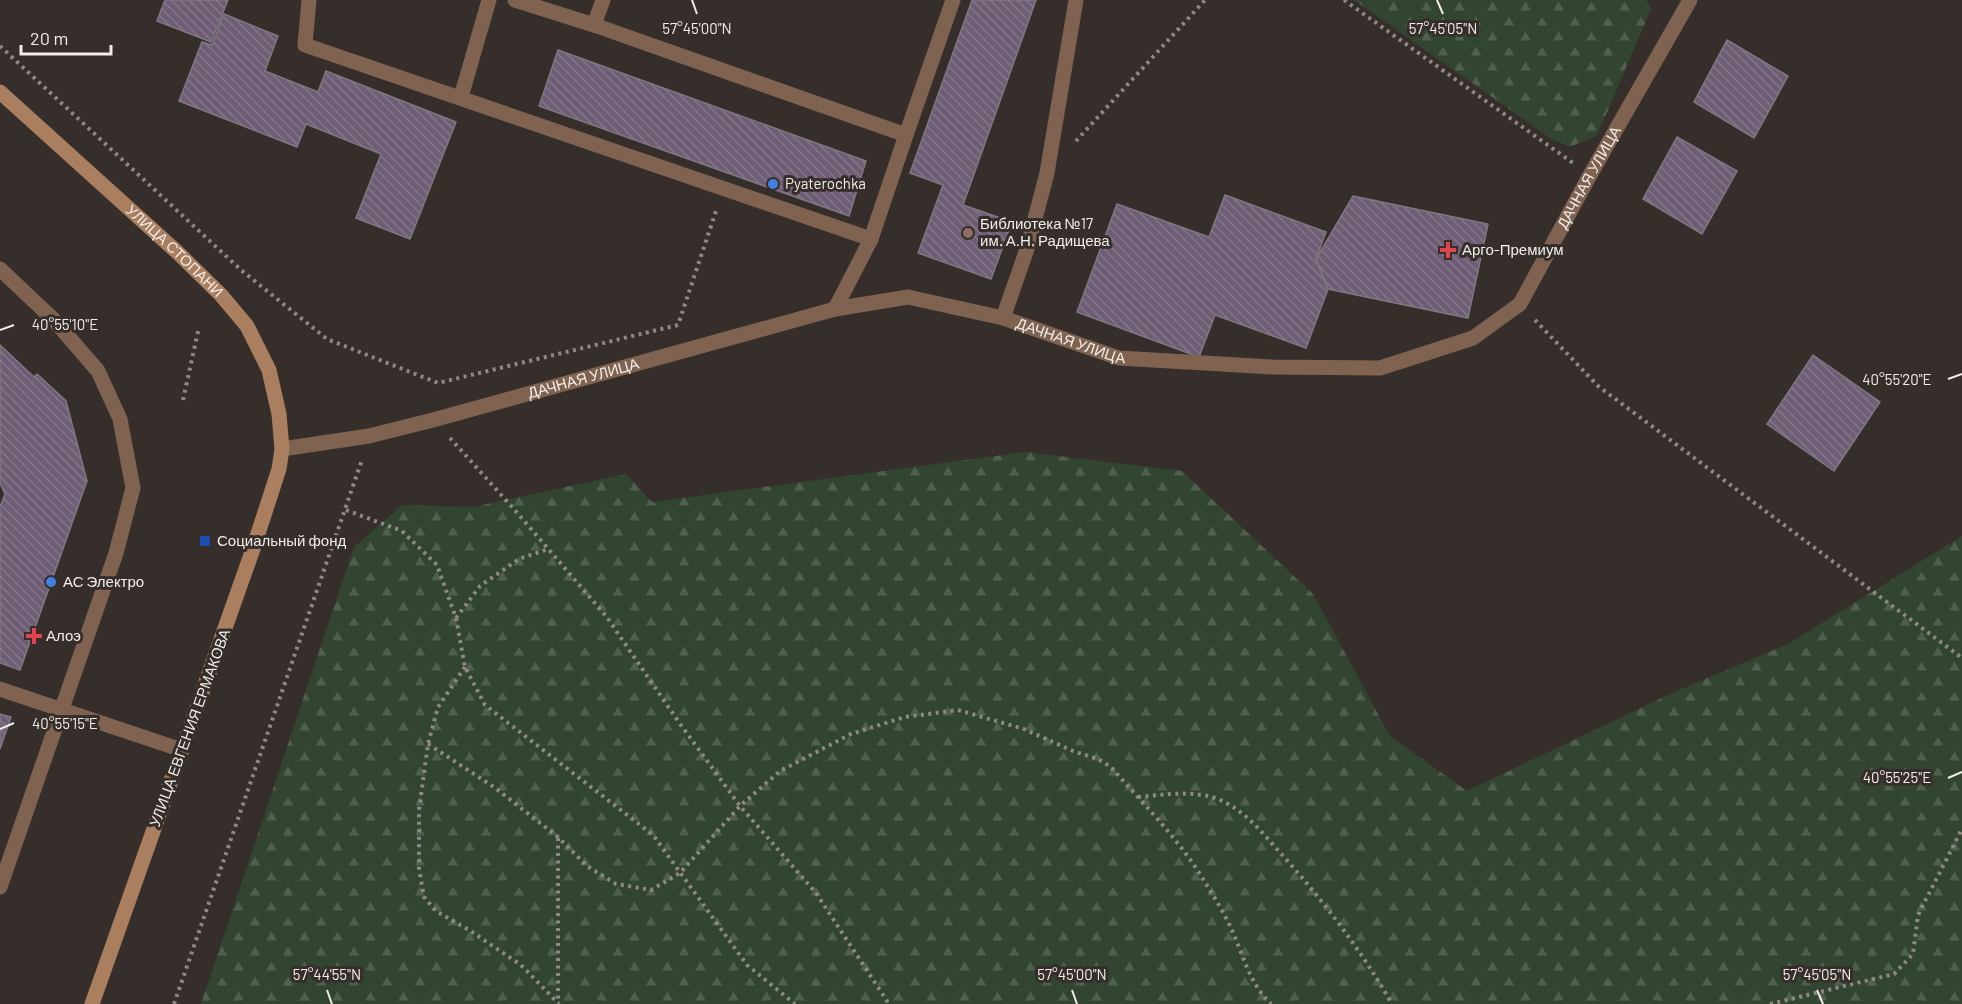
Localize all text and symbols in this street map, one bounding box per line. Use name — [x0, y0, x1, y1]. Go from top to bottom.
scale bar — [21, 18, 111, 56]
text: 57°45'00"N — [662, 19, 732, 37]
text: 57°45'05"N — [1409, 19, 1477, 37]
text: 20 m — [30, 27, 68, 49]
street label: ДАЧНАЯ УЛИЦА — [1553, 123, 1624, 232]
place label: Pyaterochka — [785, 174, 866, 192]
marker: Pyaterochka — [766, 177, 780, 191]
street label: УЛИЦА СТОПАНИ — [123, 200, 227, 300]
place label: Библиотека №17 им. А.Н. Радищева — [980, 214, 1110, 249]
marker: Библиотека №17 им. А.Н. Радищева — [961, 226, 975, 240]
place label: Арго-Премиум — [1462, 240, 1564, 258]
marker: Арго-Премиум — [1439, 241, 1457, 259]
street label: ДАЧНАЯ УЛИЦА — [1014, 313, 1126, 366]
text: 40°55'10"E — [32, 315, 98, 333]
street label: ДАЧНАЯ УЛИЦА — [526, 354, 641, 401]
text: 40°55'20"E — [1862, 370, 1932, 388]
place label: Социальный фонд — [217, 531, 346, 549]
marker: Социальный фонд — [198, 534, 212, 548]
place label: АС Электро — [63, 572, 144, 590]
marker: АС Электро — [44, 575, 58, 589]
place label: Алоэ — [46, 626, 81, 644]
street label: УЛИЦА ЕВГЕНИЯ ЕРМАКОВА — [145, 626, 233, 829]
marker: Алоэ — [27, 629, 41, 643]
text: 40°55'15"E — [32, 714, 98, 732]
text: 40°55'25"E — [1863, 768, 1931, 786]
text: 57°44'55"N — [293, 965, 361, 983]
text: 57°45'00"N — [1037, 965, 1107, 983]
text: 57°45'05"N — [1783, 965, 1851, 983]

